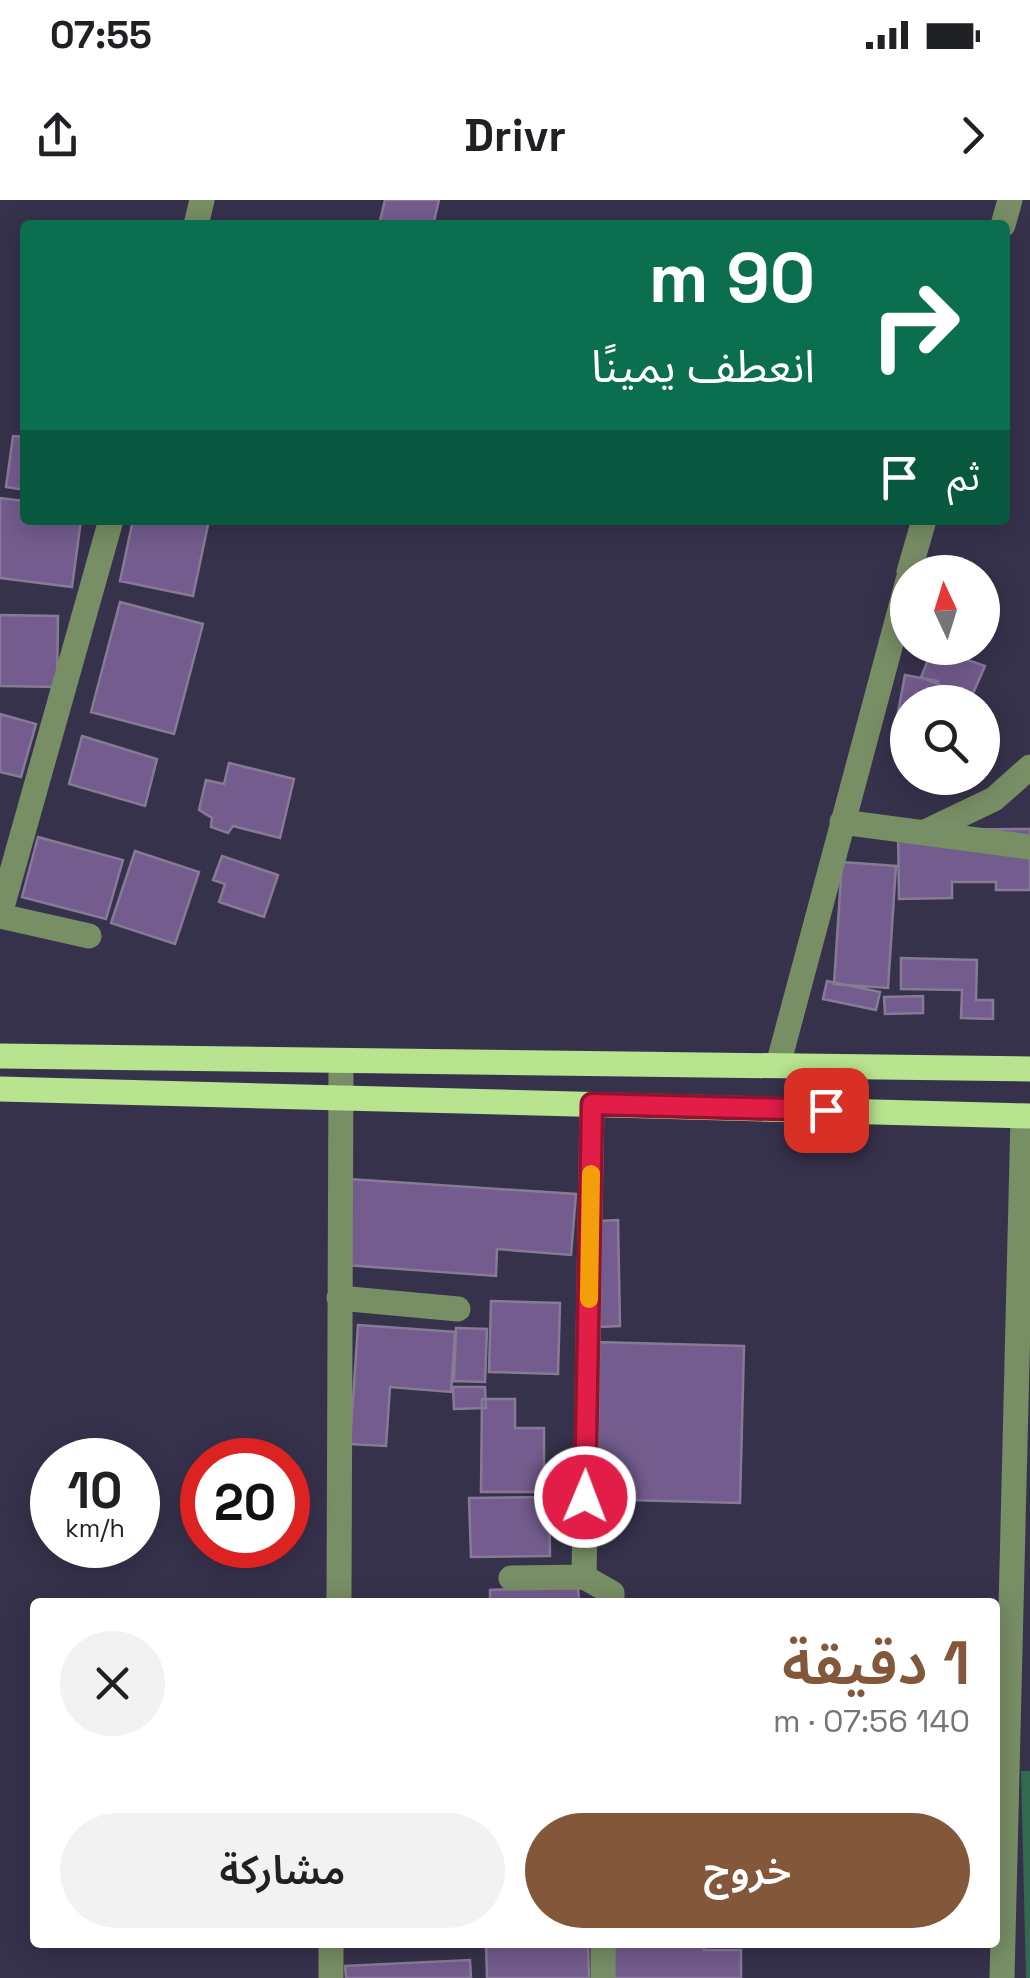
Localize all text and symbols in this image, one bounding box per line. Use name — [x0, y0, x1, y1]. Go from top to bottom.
text: 07:55 — [50, 11, 152, 59]
text: Drivr — [464, 107, 566, 164]
icon: share — [30, 108, 85, 163]
icon: forward — [945, 108, 1000, 163]
text: 90 m — [649, 233, 815, 322]
icon: right — [850, 260, 980, 390]
text: انعطف يمينًا — [591, 338, 815, 395]
icon: arrive — [872, 450, 927, 505]
text: ثم — [947, 453, 980, 501]
north arrow — [890, 555, 1000, 665]
map controls — [890, 555, 1000, 795]
button: search — [890, 685, 1000, 795]
pin — [784, 1068, 869, 1153]
icon: arrive — [799, 1083, 854, 1138]
speed limit sign: 20 — [180, 1438, 310, 1568]
position arrow — [533, 1445, 637, 1549]
text: 10 — [68, 1459, 123, 1523]
text: km/h — [65, 1512, 125, 1544]
text: 1 دقيقة — [782, 1625, 970, 1702]
button: close — [60, 1631, 165, 1736]
text: 140 m · 07:56 — [773, 1701, 970, 1741]
button: مشاركة — [60, 1813, 505, 1928]
button: خروج — [525, 1813, 970, 1928]

